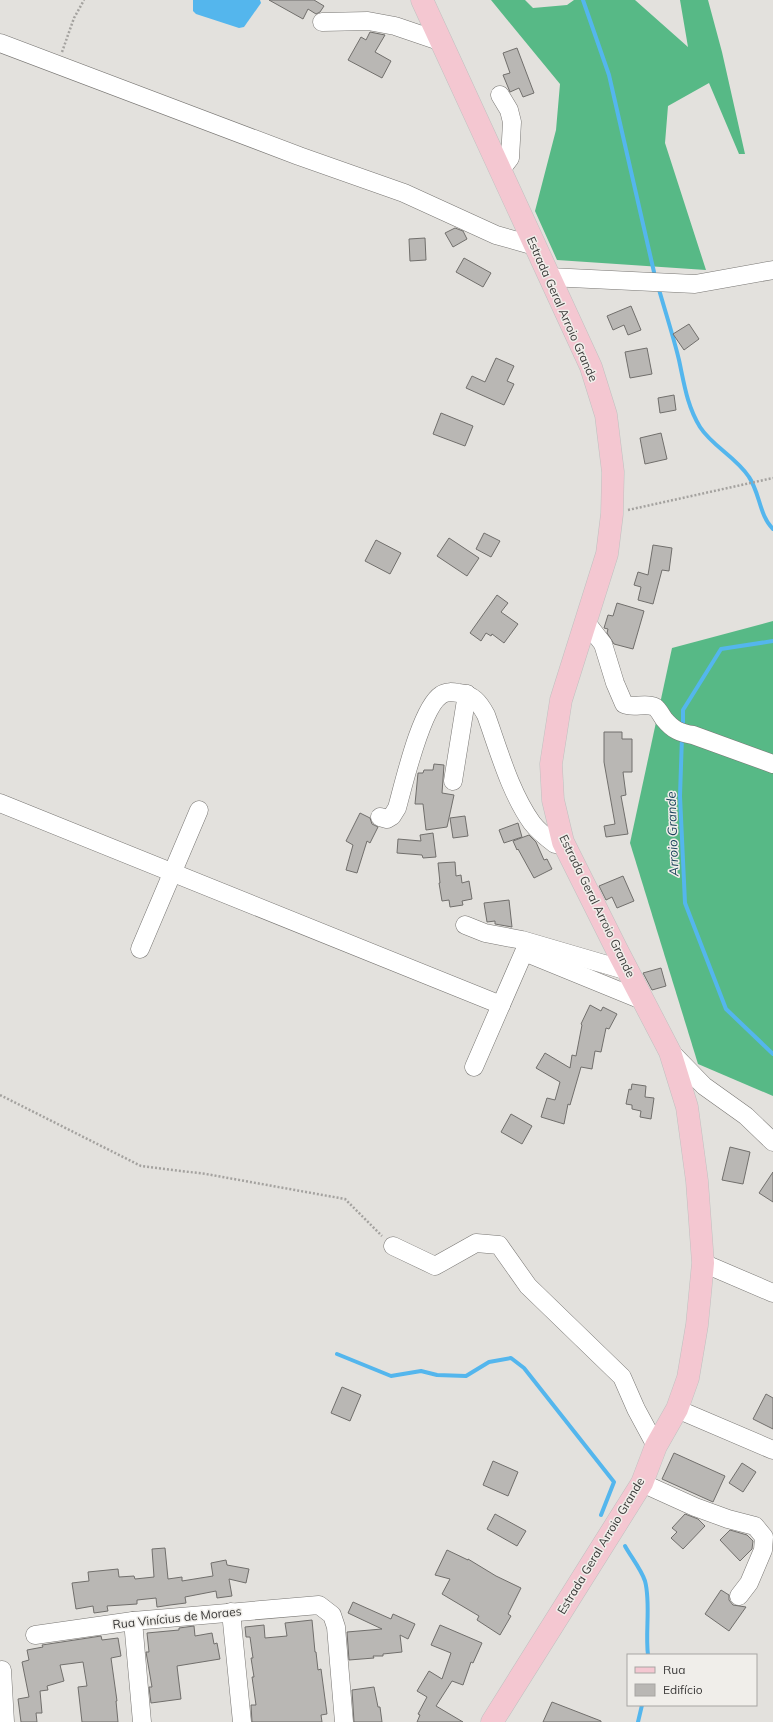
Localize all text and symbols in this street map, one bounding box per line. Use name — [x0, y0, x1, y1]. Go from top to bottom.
street label: Estrada Geral Arroio Grande — [524, 234, 601, 384]
water label: Arroio Grande — [663, 791, 682, 878]
street label: Estrada Geral Arroio Grande — [556, 832, 639, 980]
street label: Estrada Geral Arroio Grande — [554, 1475, 647, 1617]
street label: Rua Vinícius de Moraes — [112, 1603, 242, 1632]
legend — [627, 1654, 757, 1706]
text: Rua — [663, 1662, 685, 1677]
text: Edifício — [663, 1682, 703, 1697]

